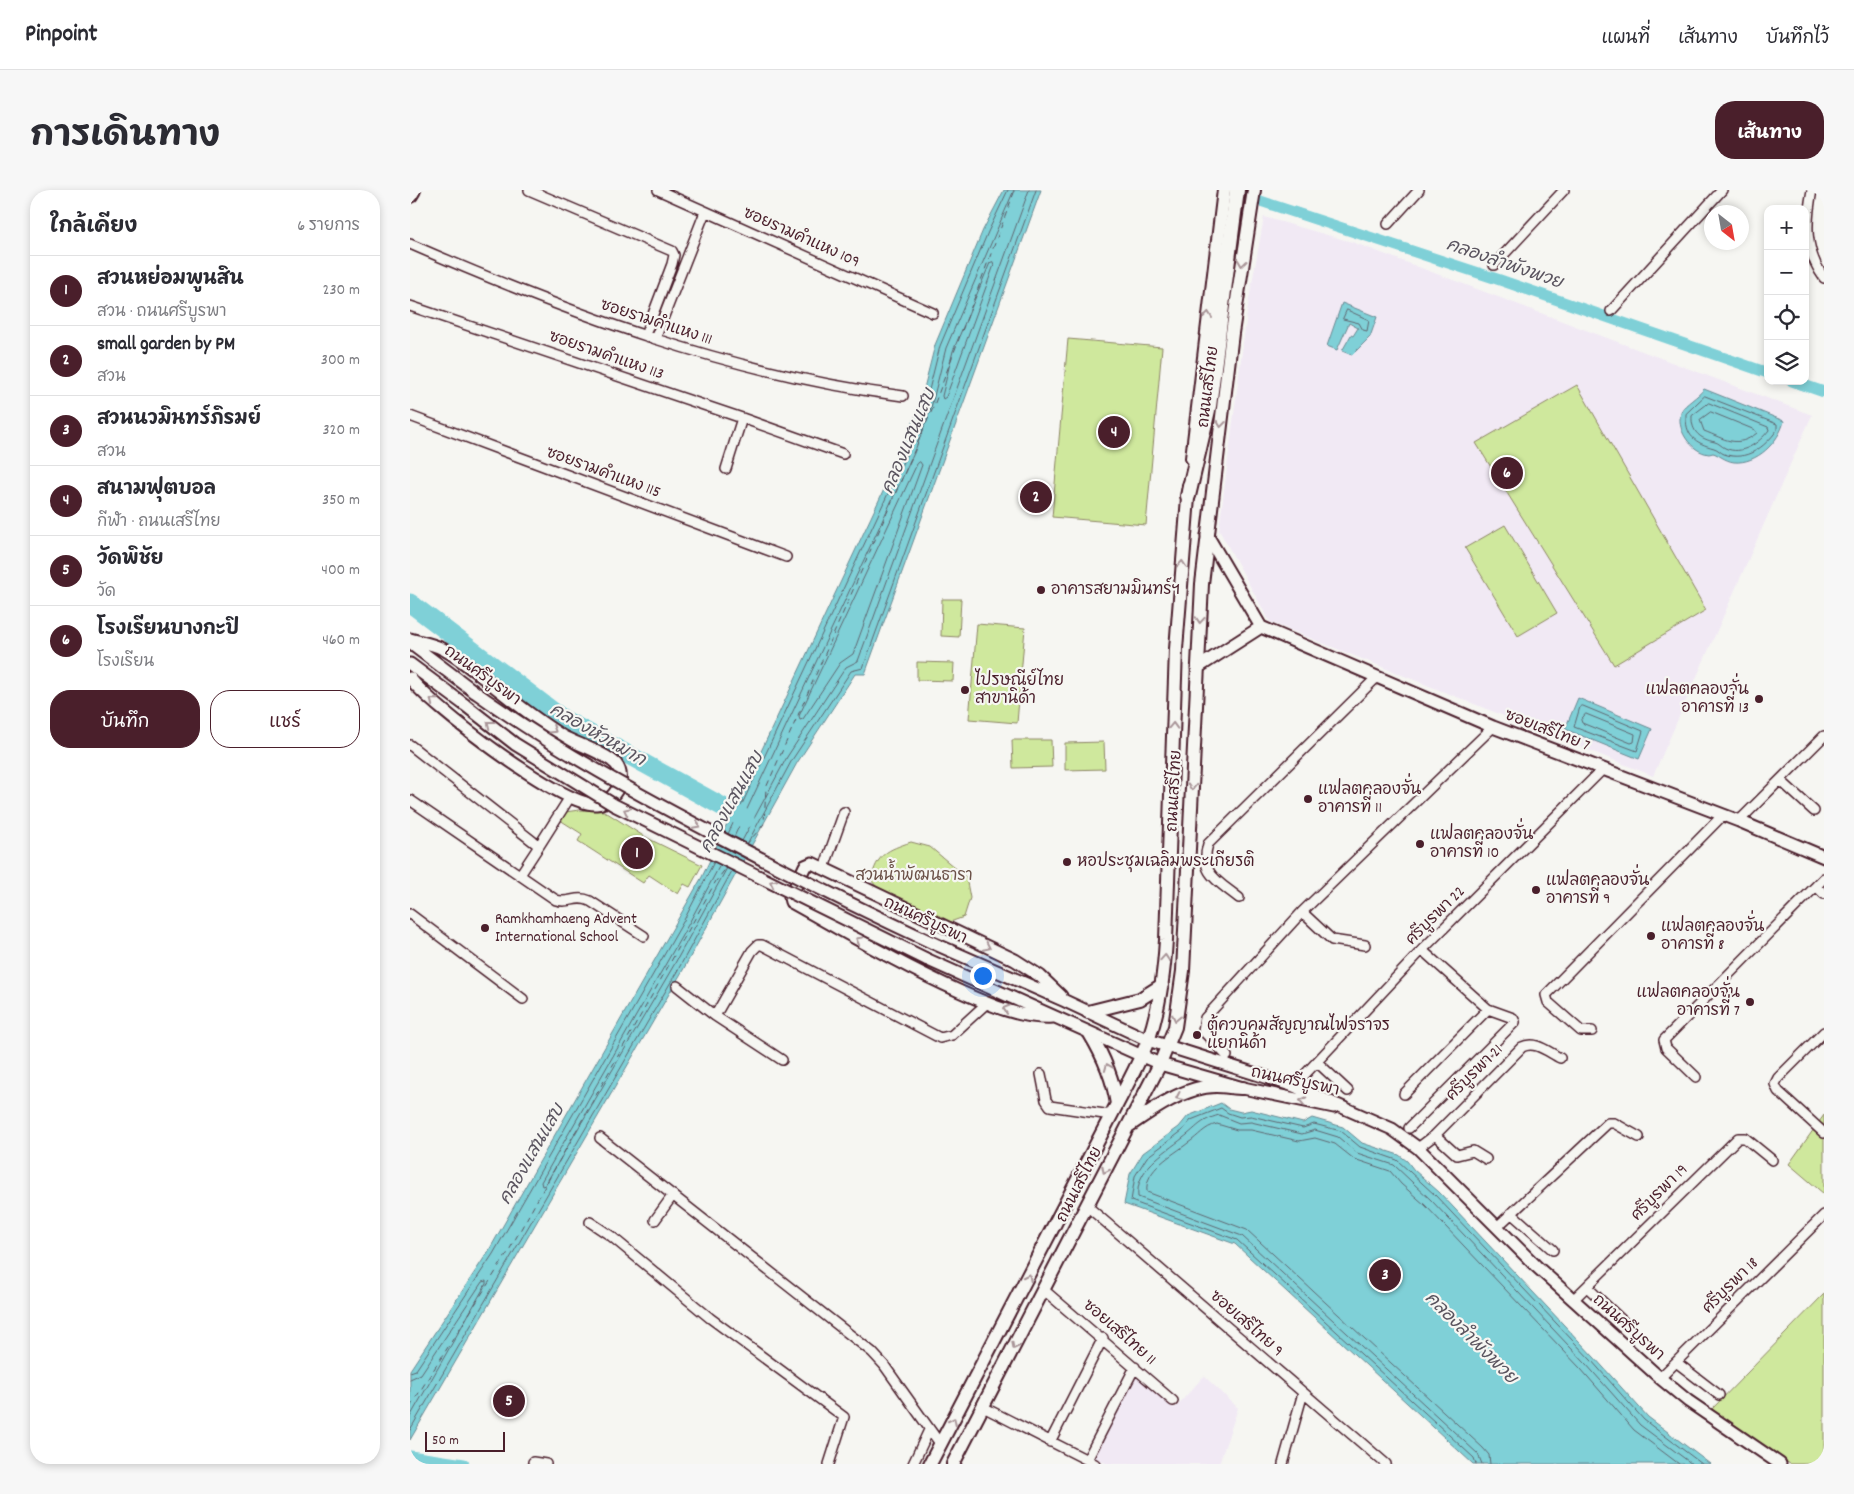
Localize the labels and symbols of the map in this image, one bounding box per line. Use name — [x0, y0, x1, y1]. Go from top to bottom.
street label: ซอยรามคำแหง 109 — [739, 201, 864, 274]
north arrow — [1704, 205, 1749, 250]
water label: คลองลำพังพวย — [1442, 232, 1567, 297]
one-way arrow — [1238, 258, 1248, 267]
street label: ซอยรามคำแหง 111 — [597, 293, 715, 352]
one-way arrow — [1202, 311, 1213, 319]
street label: ซอยรามคำแหง 113 — [545, 325, 667, 386]
street label: ถนนเสรีไทย — [1191, 344, 1225, 429]
water label: คลองแสนแสบ — [877, 384, 944, 498]
pin: 4 — [1098, 413, 1130, 451]
one-way arrow — [1216, 420, 1227, 428]
street label: ซอยรามคำแหง 115 — [542, 441, 664, 504]
pin: 6 — [1491, 454, 1523, 492]
pin: 2 — [1020, 478, 1052, 516]
one-way arrow — [1176, 559, 1187, 567]
place label: อาคารสยามมินทร์ฯ — [1051, 577, 1181, 602]
marker: อาคารสยามมินทร์ฯ — [1035, 584, 1047, 596]
one-way arrow — [1194, 616, 1205, 624]
street label: ถนนศรีบูรพา — [439, 639, 526, 712]
place label: ไปรษณีย์ไทย สาขานิด้า — [974, 668, 1064, 711]
place label: แฟลตคลองจั่น อาคารที่ 13 — [1646, 673, 1750, 720]
marker: ไปรษณีย์ไทย สาขานิด้า — [959, 684, 971, 696]
marker: แฟลตคลองจั่น อาคารที่ 13 — [1753, 693, 1765, 705]
one-way arrow — [429, 698, 439, 707]
water label: คลองหัวหมาก — [545, 698, 651, 774]
street label: ซอยเสรีไทย 7 — [1501, 702, 1594, 758]
one-way arrow — [487, 722, 496, 730]
one-way arrow — [1168, 722, 1178, 730]
one-way arrow — [548, 723, 557, 733]
water label: คลองแสนแสบ — [695, 746, 772, 858]
street label: ถนนเสรีไทย — [1159, 749, 1189, 833]
place label: แฟลตคลองจั่น อาคารที่ 11 — [1318, 773, 1422, 820]
one-way arrow — [1186, 783, 1197, 791]
marker: แฟลตคลองจั่น อาคารที่ 11 — [1302, 793, 1314, 805]
one-way arrow — [623, 807, 632, 817]
place label: แฟลตคลองจั่น อาคารที่ 10 — [1430, 818, 1534, 865]
one-way arrow — [691, 819, 700, 829]
pin: 1 — [621, 834, 653, 872]
marker: แฟลตคลองจั่น อาคารที่ 10 — [1414, 838, 1426, 850]
place label: หอประชุมเฉลิมพระเกียรติ — [1077, 850, 1255, 874]
marker: หอประชุมเฉลิมพระเกียรติ — [1061, 856, 1073, 868]
park label: สวนน้ำพัฒนธารา — [855, 859, 973, 888]
place label: แฟลตคลองจั่น อาคารที่ 9 — [1546, 864, 1650, 911]
one-way arrow — [769, 879, 778, 889]
street label: ศรีบูรพา 22 — [1400, 880, 1471, 951]
marker: แฟลตคลองจั่น อาคารที่ 9 — [1530, 884, 1542, 896]
street label: ถนนศรีบูรพา — [879, 891, 971, 950]
place label: Ramkhamhaeng Advent International School — [495, 908, 637, 949]
place label: แฟลตคลองจั่น อาคารที่ 8 — [1661, 910, 1765, 957]
marker: Ramkhamhaeng Advent International School — [479, 922, 491, 934]
marker: แฟลตคลองจั่น อาคารที่ 8 — [1645, 930, 1657, 942]
one-way arrow — [856, 936, 865, 946]
one-way arrow — [982, 941, 991, 951]
one-way arrow — [1159, 954, 1170, 962]
your location — [970, 963, 996, 989]
place label: แฟลตคลองจั่น อาคารที่ 7 — [1637, 976, 1741, 1023]
marker: แฟลตคลองจั่น อาคารที่ 7 — [1744, 996, 1756, 1008]
one-way arrow — [1002, 1004, 1011, 1014]
place label: ตู้ควบคุมสัญญาณไฟจราจร แยกนิด้า — [1207, 1013, 1390, 1056]
one-way arrow — [1171, 1014, 1182, 1023]
marker: ตู้ควบคุมสัญญาณไฟจราจร แยกนิด้า — [1191, 1029, 1203, 1041]
street label: ศรีบูรพา 21 — [1441, 1039, 1509, 1107]
street label: ถนนศรีบูรพา — [1249, 1060, 1342, 1103]
one-way arrow — [1104, 1063, 1114, 1072]
one-way arrow — [1175, 1090, 1184, 1101]
one-way arrow — [1298, 1096, 1307, 1107]
water label: คลองแสนแสบ — [494, 1099, 573, 1210]
street label: ถนนเสรีไทย — [1049, 1142, 1109, 1227]
street label: ศรีบูรพา 19 — [1626, 1159, 1694, 1227]
one-way arrow — [1101, 1165, 1111, 1174]
street label: ศรีบูรพา 18 — [1697, 1252, 1764, 1319]
pin: 3 — [1369, 1256, 1401, 1294]
one-way arrow — [1022, 1273, 1032, 1282]
street label: ซอยเสรีไทย 9 — [1204, 1284, 1289, 1363]
water label: คลองลำพังพวย — [1418, 1286, 1523, 1392]
street label: ถนนศรีบูรพา — [1587, 1289, 1670, 1367]
street label: ซอยเสรีไทย 11 — [1077, 1293, 1162, 1371]
one-way arrow — [1011, 1340, 1021, 1349]
pin: 5 — [493, 1382, 525, 1420]
one-way arrow — [947, 1417, 957, 1426]
scale bar — [425, 1429, 505, 1452]

